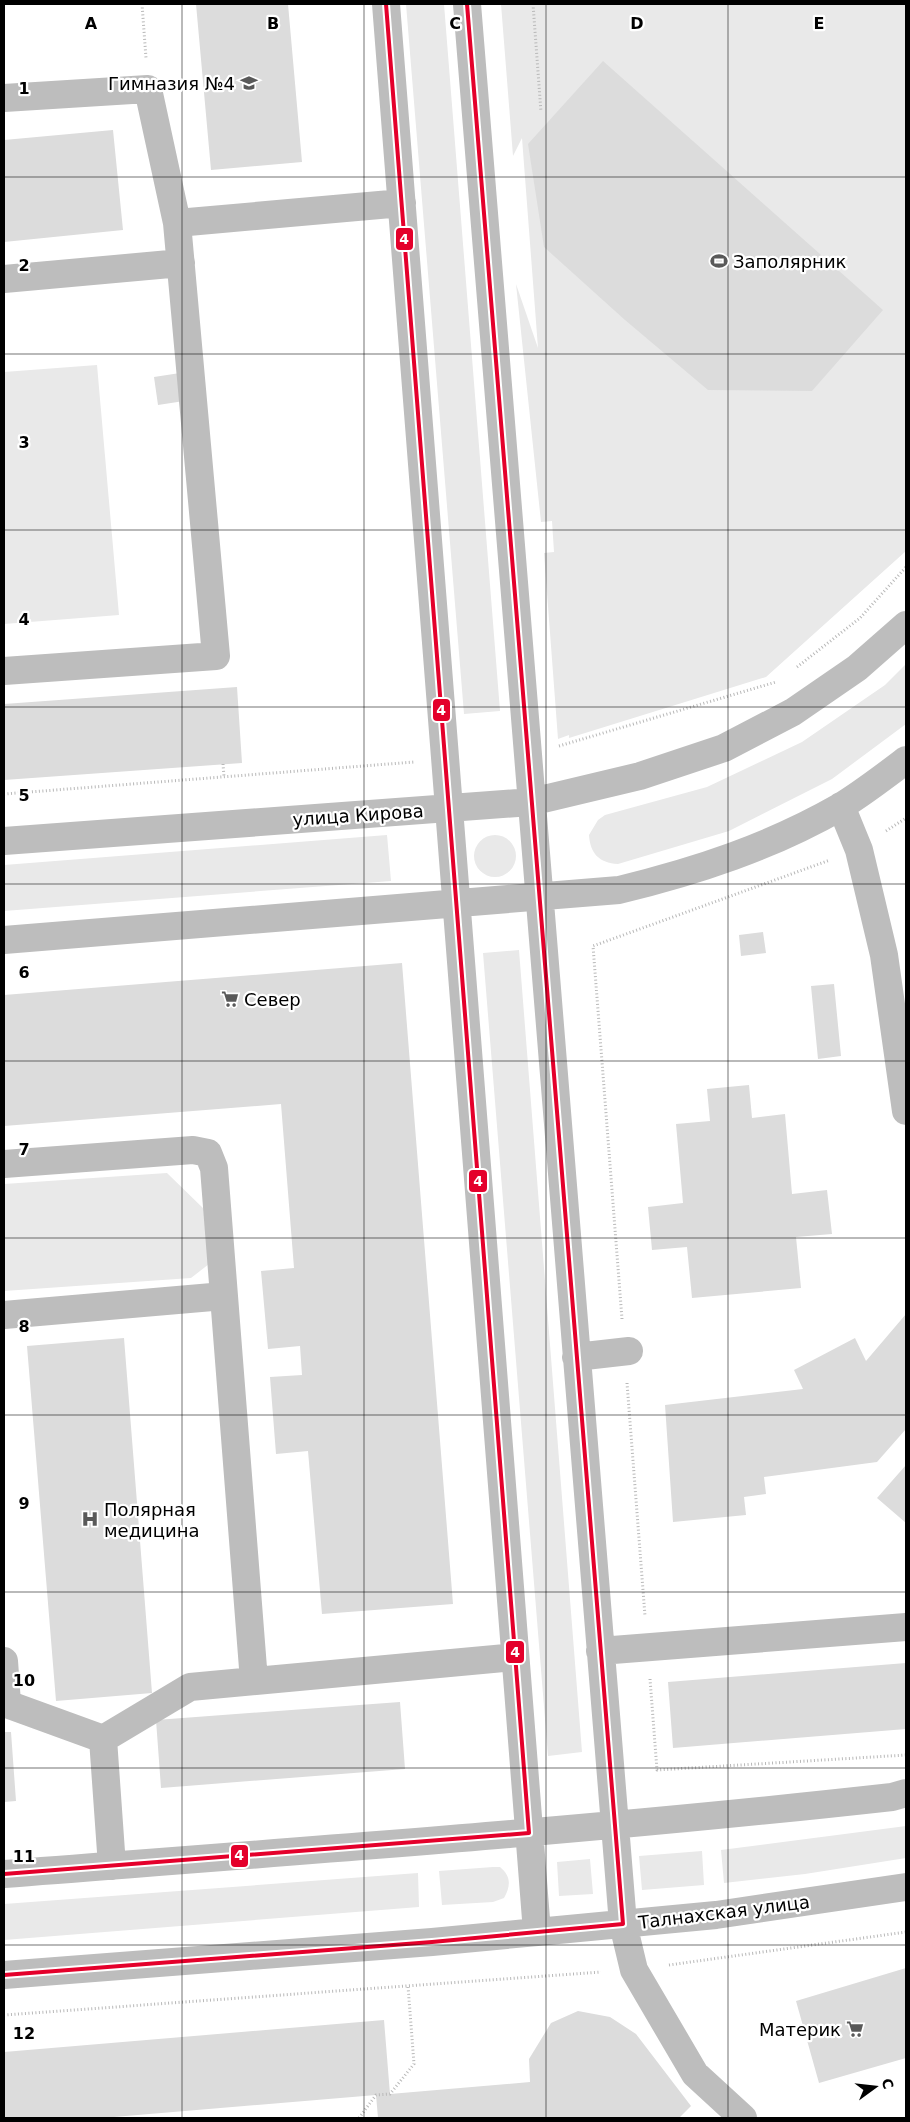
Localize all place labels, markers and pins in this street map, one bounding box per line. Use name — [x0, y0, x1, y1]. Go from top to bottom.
place label: Гимназия №4 — [108, 73, 235, 94]
school or university icon: Гимназия №4 — [239, 73, 259, 93]
sports icon: Заполярник — [709, 251, 729, 271]
place label: Заполярник — [733, 251, 847, 272]
supermarket icon: Север — [220, 989, 240, 1009]
place label: Север — [244, 989, 301, 1010]
place label: Полярная медицина — [104, 1499, 200, 1541]
hospital icon: Полярная медицина — [80, 1509, 100, 1529]
place label: Материк — [759, 2019, 841, 2040]
supermarket icon: Материк — [845, 2019, 865, 2039]

